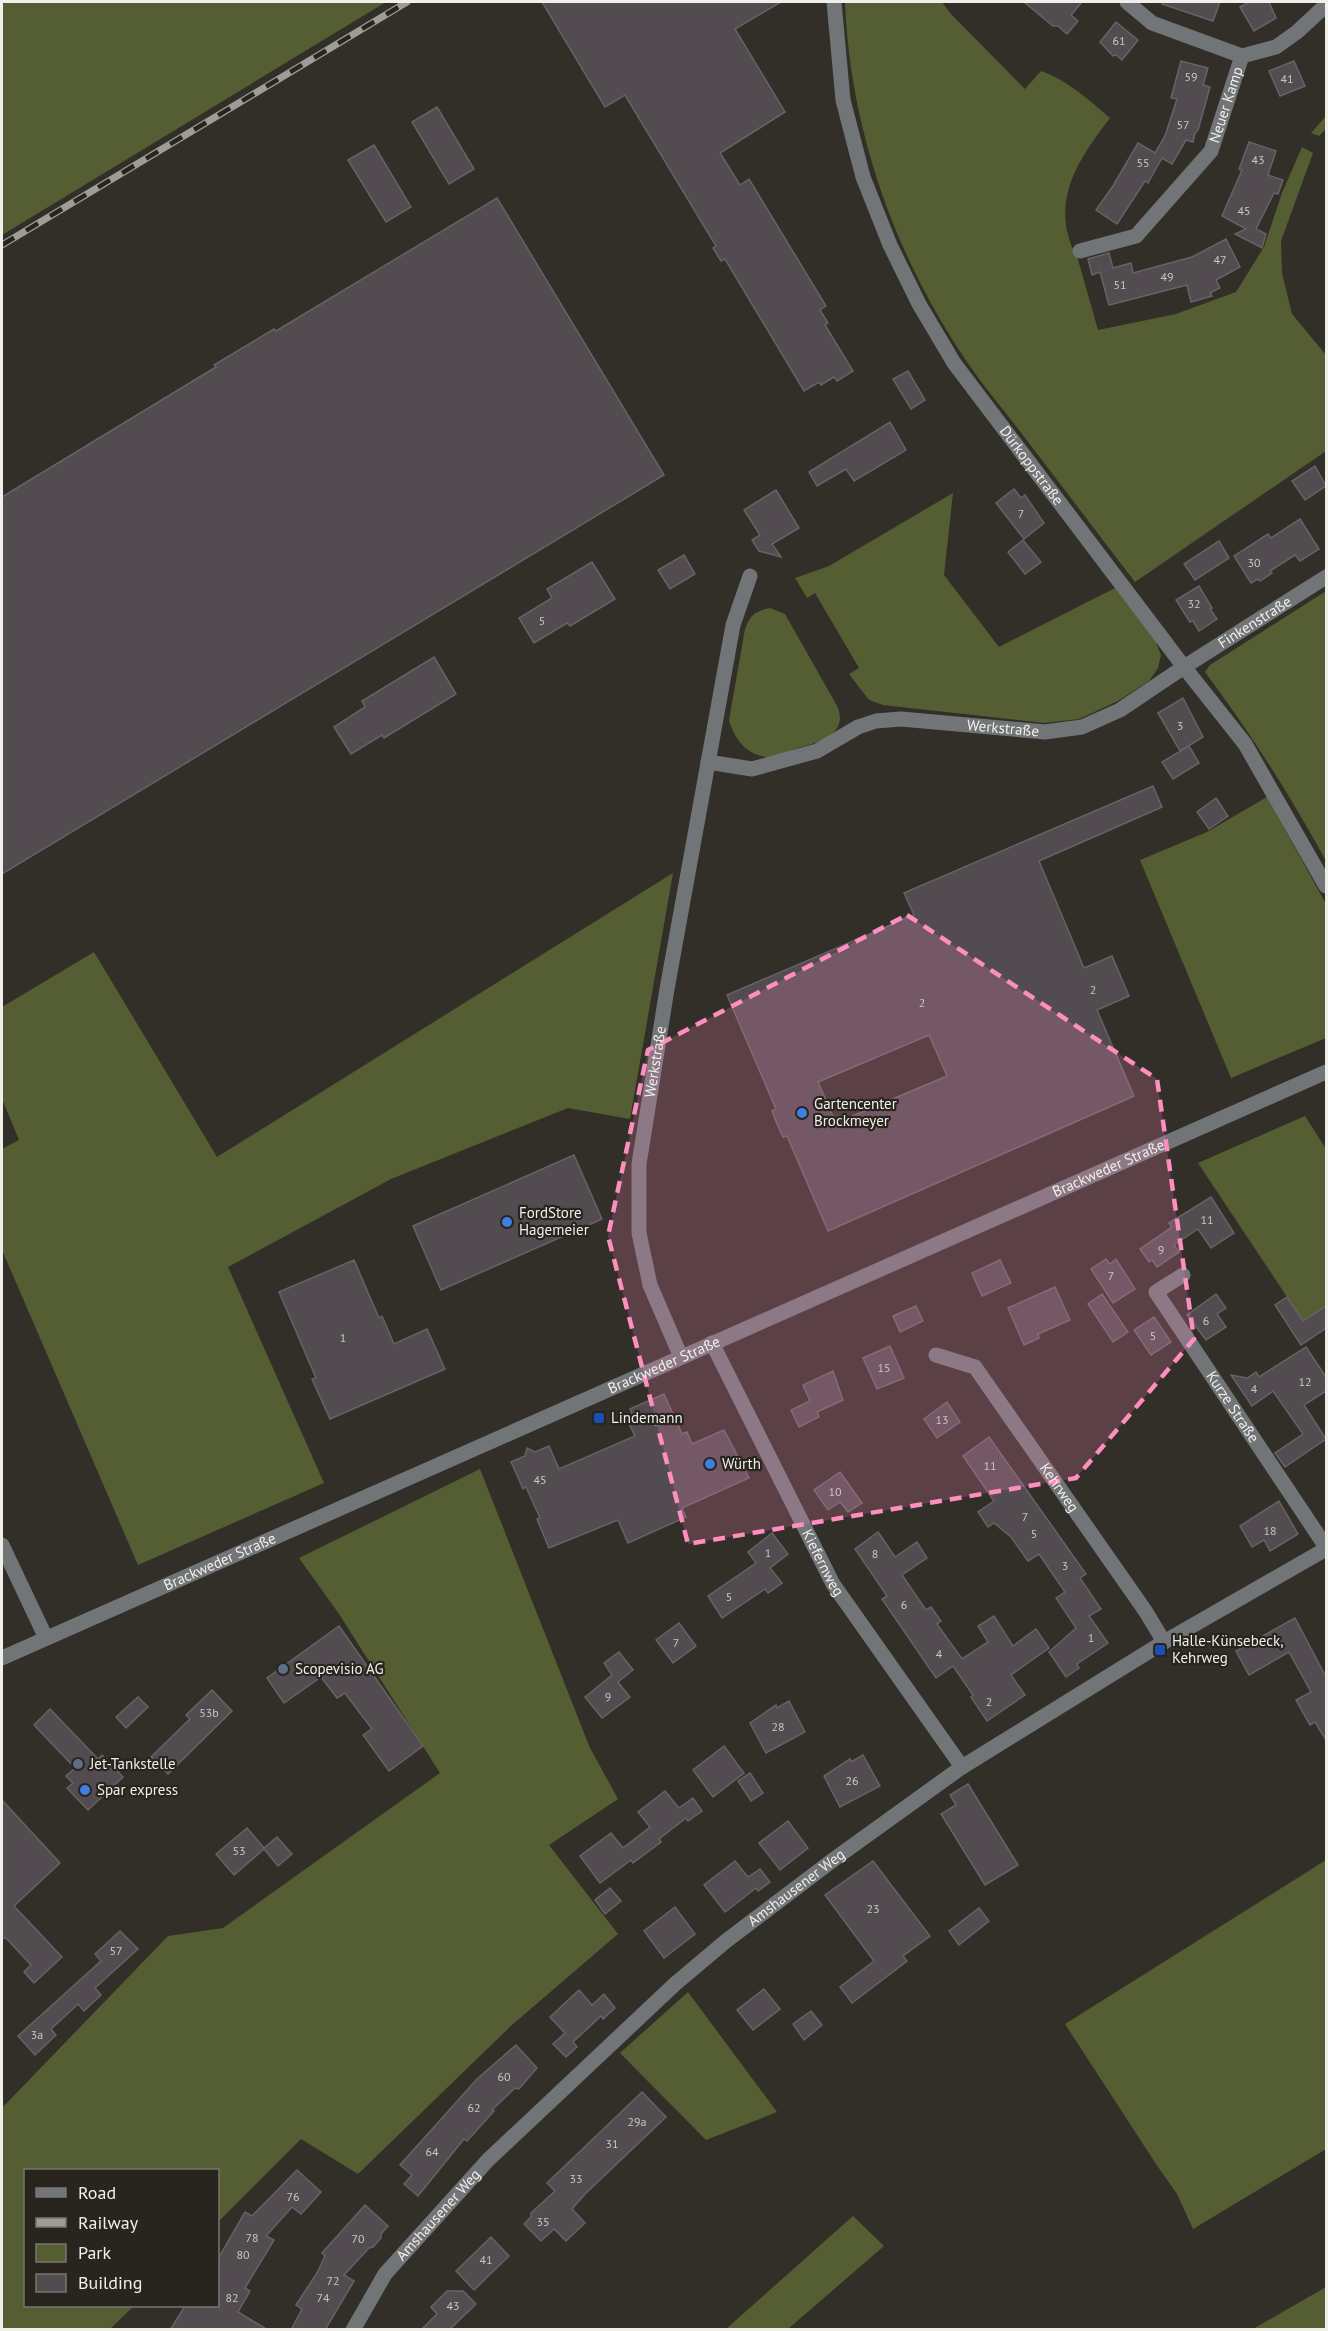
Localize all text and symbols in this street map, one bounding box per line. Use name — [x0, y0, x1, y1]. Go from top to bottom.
house number: 61 — [1112, 33, 1126, 48]
street label: Neuer Kamp — [1204, 64, 1247, 145]
house number: 59 — [1184, 69, 1198, 84]
house number: 41 — [1280, 71, 1294, 86]
house number: 57 — [1176, 117, 1190, 132]
house number: 43 — [1251, 152, 1265, 167]
house number: 55 — [1136, 155, 1150, 170]
house number: 45 — [1237, 203, 1251, 218]
house number: 47 — [1213, 252, 1227, 267]
house number: 49 — [1160, 269, 1174, 284]
house number: 51 — [1113, 277, 1127, 292]
street label: Dürkoppstraße — [996, 422, 1068, 509]
house number: 7 — [1018, 506, 1024, 521]
house number: 30 — [1247, 555, 1261, 570]
street label: Finkenstraße — [1214, 591, 1295, 652]
house number: 32 — [1187, 596, 1201, 611]
house number: 5 — [539, 613, 545, 628]
street label: Werkstraße — [966, 715, 1040, 740]
house number: 3 — [1177, 718, 1183, 733]
house number: 2 — [1090, 982, 1096, 997]
house number: 2 — [919, 995, 925, 1010]
street label: Werkstraße — [640, 1025, 670, 1099]
place label: Gartencenter Brockmeyer — [814, 1094, 897, 1130]
marker: Gartencenter Brockmeyer — [795, 1106, 809, 1120]
street label: Brackweder Straße — [1049, 1135, 1167, 1201]
place label: FordStore Hagemeier — [519, 1203, 589, 1239]
house number: 11 — [1200, 1212, 1214, 1227]
marker: FordStore Hagemeier — [500, 1215, 514, 1229]
house number: 9 — [1158, 1242, 1164, 1257]
house number: 7 — [1108, 1268, 1114, 1283]
house number: 6 — [1203, 1313, 1209, 1328]
house number: 5 — [1150, 1328, 1156, 1343]
house number: 1 — [340, 1330, 346, 1345]
street label: Brackweder Straße — [605, 1331, 723, 1398]
house number: 15 — [877, 1360, 891, 1375]
street label: Kurze Straße — [1202, 1367, 1264, 1446]
house number: 12 — [1298, 1374, 1312, 1389]
house number: 4 — [1251, 1381, 1258, 1396]
place label: Lindemann — [611, 1408, 683, 1427]
marker: Lindemann — [592, 1411, 606, 1425]
house number: 13 — [935, 1412, 949, 1427]
place label: Würth — [722, 1454, 761, 1473]
marker: Würth — [703, 1457, 717, 1471]
house number: 11 — [983, 1458, 997, 1473]
street label: Kehrweg — [1036, 1459, 1083, 1516]
house number: 45 — [533, 1472, 547, 1487]
house number: 10 — [828, 1484, 842, 1499]
house number: 7 — [1022, 1509, 1028, 1524]
house number: 18 — [1263, 1523, 1277, 1538]
street label: Kiefernweg — [798, 1526, 849, 1600]
house number: 5 — [1031, 1526, 1037, 1541]
street label: Brackweder Straße — [160, 1528, 278, 1594]
house number: 1 — [765, 1545, 771, 1560]
house number: 8 — [872, 1546, 878, 1561]
house number: 3 — [1062, 1558, 1068, 1573]
house number: 5 — [726, 1589, 732, 1604]
house number: 6 — [901, 1597, 907, 1612]
house number: 1 — [1088, 1630, 1094, 1645]
place label: Halle-Künsebeck, Kehrweg — [1172, 1631, 1284, 1667]
house number: 7 — [673, 1635, 679, 1650]
marker: Halle-Künsebeck, Kehrweg — [1153, 1643, 1167, 1657]
house number: 4 — [936, 1646, 943, 1661]
place label: Scopevisio AG — [295, 1659, 384, 1678]
marker: Scopevisio AG — [276, 1662, 290, 1676]
house number: 9 — [605, 1689, 611, 1704]
house number: 2 — [986, 1694, 992, 1709]
house number: 53b — [199, 1705, 219, 1720]
house number: 28 — [771, 1719, 785, 1734]
place label: Jet-Tankstelle — [89, 1754, 176, 1773]
marker: Jet-Tankstelle — [71, 1757, 85, 1771]
house number: 26 — [845, 1773, 859, 1788]
place label: Spar express — [97, 1780, 178, 1799]
marker: Spar express — [78, 1783, 92, 1797]
house number: 53 — [232, 1843, 246, 1858]
street label: Amshausener Weg — [744, 1844, 848, 1930]
house number: 23 — [866, 1901, 880, 1916]
house number: 57 — [109, 1943, 123, 1958]
house number: 3a — [31, 2027, 43, 2042]
house number: 60 — [497, 2069, 511, 2084]
house number: 62 — [467, 2100, 481, 2115]
house number: 29a — [627, 2114, 647, 2129]
house number: 31 — [605, 2136, 619, 2151]
house number: 64 — [425, 2144, 439, 2159]
street label: Amshausener Weg — [392, 2165, 484, 2264]
legend — [24, 2169, 219, 2307]
house number: 33 — [569, 2171, 583, 2186]
text: Road — [78, 2181, 116, 2204]
house number: 76 — [286, 2189, 300, 2204]
text: Railway — [78, 2211, 139, 2234]
house number: 35 — [536, 2214, 550, 2229]
house number: 78 — [245, 2230, 259, 2245]
house number: 70 — [351, 2231, 365, 2246]
text: Park — [78, 2241, 111, 2264]
house number: 80 — [236, 2247, 250, 2262]
house number: 41 — [479, 2252, 493, 2267]
text: Building — [78, 2271, 142, 2294]
house number: 72 — [326, 2273, 340, 2288]
house number: 82 — [225, 2290, 239, 2305]
house number: 74 — [316, 2290, 330, 2305]
house number: 43 — [446, 2298, 460, 2313]

